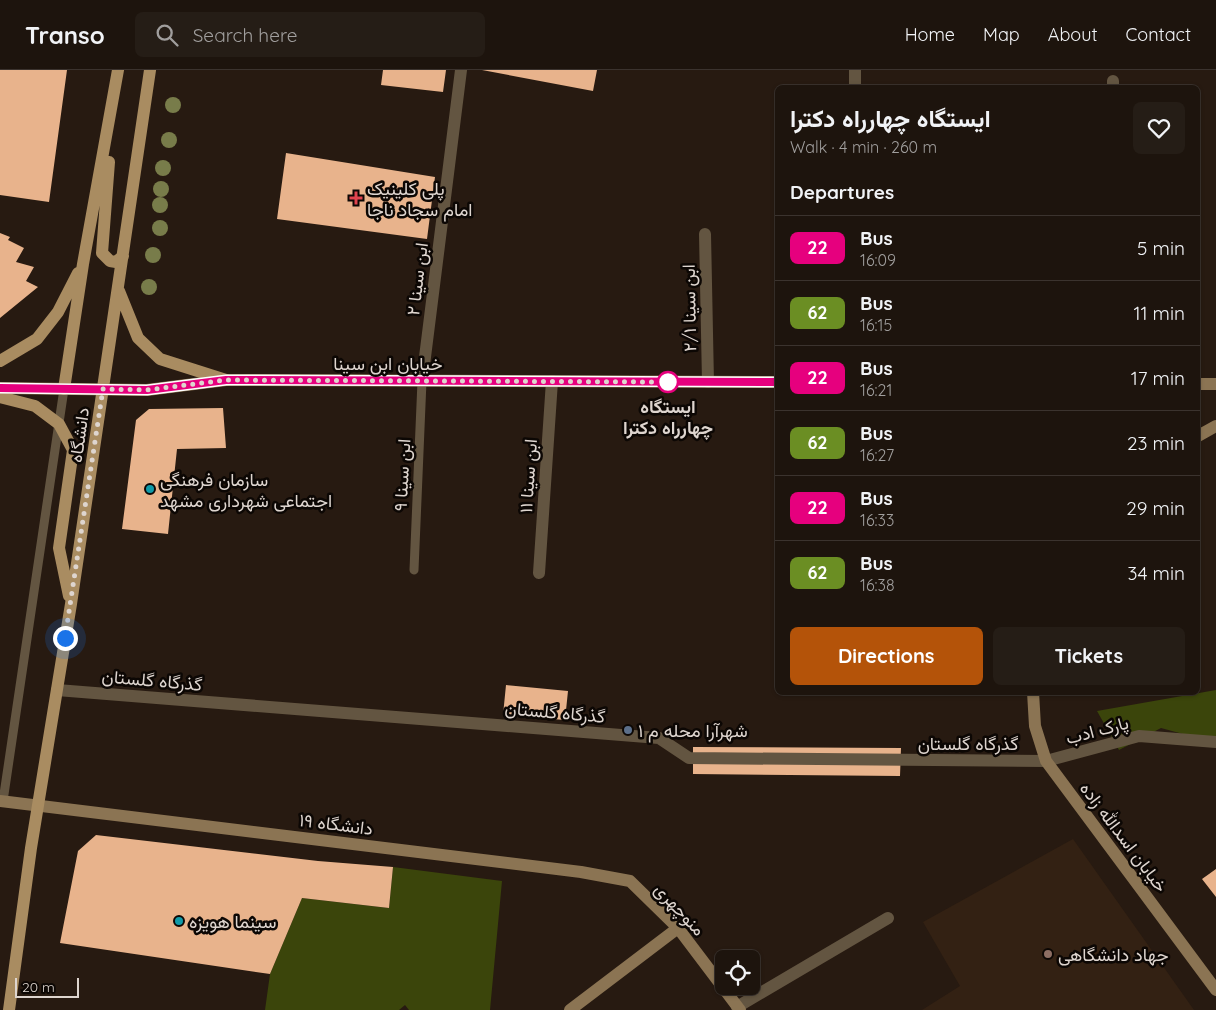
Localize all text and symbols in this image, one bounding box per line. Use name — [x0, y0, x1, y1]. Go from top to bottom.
search box — [135, 12, 485, 57]
text: Transo — [25, 20, 105, 50]
icon: search — [153, 21, 181, 49]
text: Search here — [193, 23, 298, 47]
text: Home — [905, 23, 955, 46]
text: Map — [983, 23, 1020, 46]
text: About — [1048, 23, 1098, 46]
text: Contact — [1126, 23, 1191, 46]
button: heart — [1133, 102, 1185, 154]
text: ایستگاه چهارراه دکترا — [790, 103, 991, 133]
text: Walk · 4 min · 260 m — [790, 137, 937, 157]
place label: پلی کلینیک امام سجاد ناجا — [367, 177, 472, 222]
text: Departures — [790, 180, 894, 204]
marker: پلی کلینیک امام سجاد ناجا — [349, 191, 363, 205]
text: Bus — [860, 226, 893, 250]
text: 22 — [807, 236, 828, 259]
text: 5 min — [1137, 236, 1185, 260]
street label: ابن سینا ۲ — [401, 241, 433, 317]
text: 16:09 — [860, 250, 896, 270]
street label: ابن سینا ۲/۱ — [677, 264, 701, 352]
text: Bus — [860, 291, 893, 315]
text: 62 — [807, 301, 828, 324]
text: 11 min — [1133, 301, 1185, 325]
text: 16:15 — [860, 315, 892, 335]
street label: خیابان ابن سینا — [333, 352, 443, 375]
text: Bus — [860, 356, 893, 380]
text: 22 — [807, 366, 828, 389]
text: 17 min — [1131, 366, 1185, 390]
marker: ایستگاه چهارراه دکترا — [657, 371, 679, 393]
text: 16:21 — [860, 380, 892, 400]
place label: ایستگاه چهارراه دکترا — [623, 395, 713, 440]
street label: دانشگاه — [64, 406, 94, 464]
text: Bus — [860, 421, 893, 445]
text: 62 — [807, 431, 828, 454]
text: 23 min — [1127, 431, 1185, 455]
street label: ابن سینا ۹ — [389, 438, 415, 512]
street label: ابن سینا ۱۱ — [514, 438, 542, 514]
text: 16:27 — [860, 445, 894, 465]
place label: سازمان فرهنگی اجتماعی شهرداری مشهد — [160, 468, 332, 512]
marker: سازمان فرهنگی اجتماعی شهرداری مشهد — [144, 483, 156, 495]
text: Bus — [860, 486, 893, 510]
text: 22 — [807, 496, 828, 519]
text: 29 min — [1126, 496, 1185, 520]
text: 16:33 — [860, 510, 894, 530]
text: Bus — [860, 551, 893, 575]
text: 62 — [807, 561, 828, 584]
text: 34 min — [1127, 561, 1185, 585]
text: 16:38 — [860, 575, 895, 595]
your location — [53, 626, 78, 651]
button: Directions — [790, 627, 983, 685]
button: Tickets — [993, 627, 1185, 685]
street label: گذرگاه گلستان — [101, 664, 203, 696]
street label: گذرگاه گلستان — [504, 696, 606, 728]
street label: پارک ادب — [1063, 711, 1131, 750]
place label: شهرآرا محله م ۱ — [638, 719, 748, 743]
marker: شهرآرا محله م ۱ — [622, 724, 634, 736]
street label: گذرگاه گلستان — [918, 732, 1018, 755]
street label: خیابان اسدالله زاده — [1075, 777, 1173, 897]
street label: دانشگاه ۱۹ — [298, 808, 374, 840]
street label: منوچهری — [649, 878, 710, 941]
place label: سینما هویزه — [189, 910, 276, 933]
marker: سینما هویزه — [173, 915, 185, 927]
place label: جهاد دانشگاهی — [1058, 943, 1168, 966]
marker: جهاد دانشگاهی — [1042, 948, 1054, 960]
map controls — [715, 950, 760, 995]
button: locate — [715, 950, 760, 995]
scale bar — [15, 975, 79, 998]
text: 20 m — [22, 978, 55, 996]

